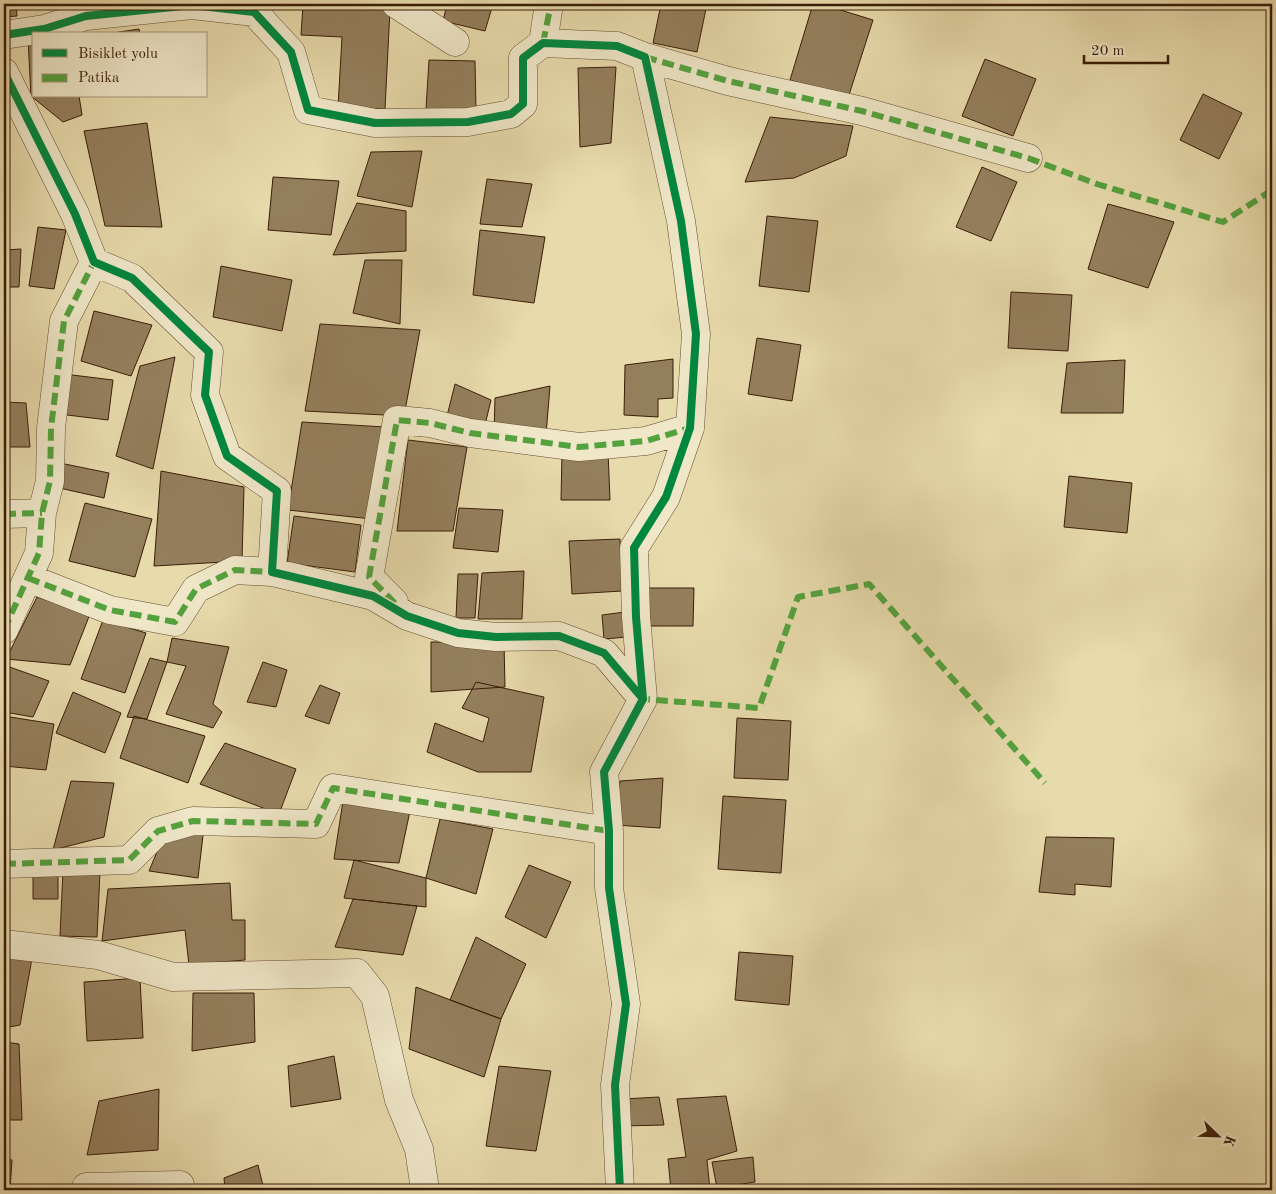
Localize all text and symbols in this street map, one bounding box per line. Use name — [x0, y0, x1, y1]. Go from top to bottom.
legend — [32, 32, 208, 98]
scale bar — [1084, 32, 1167, 64]
text: 20 m — [1091, 44, 1125, 59]
text: Bisiklet yolu — [78, 47, 158, 62]
text: Patika — [78, 71, 120, 86]
north arrow — [1194, 1112, 1244, 1162]
text: K — [1220, 1133, 1238, 1149]

